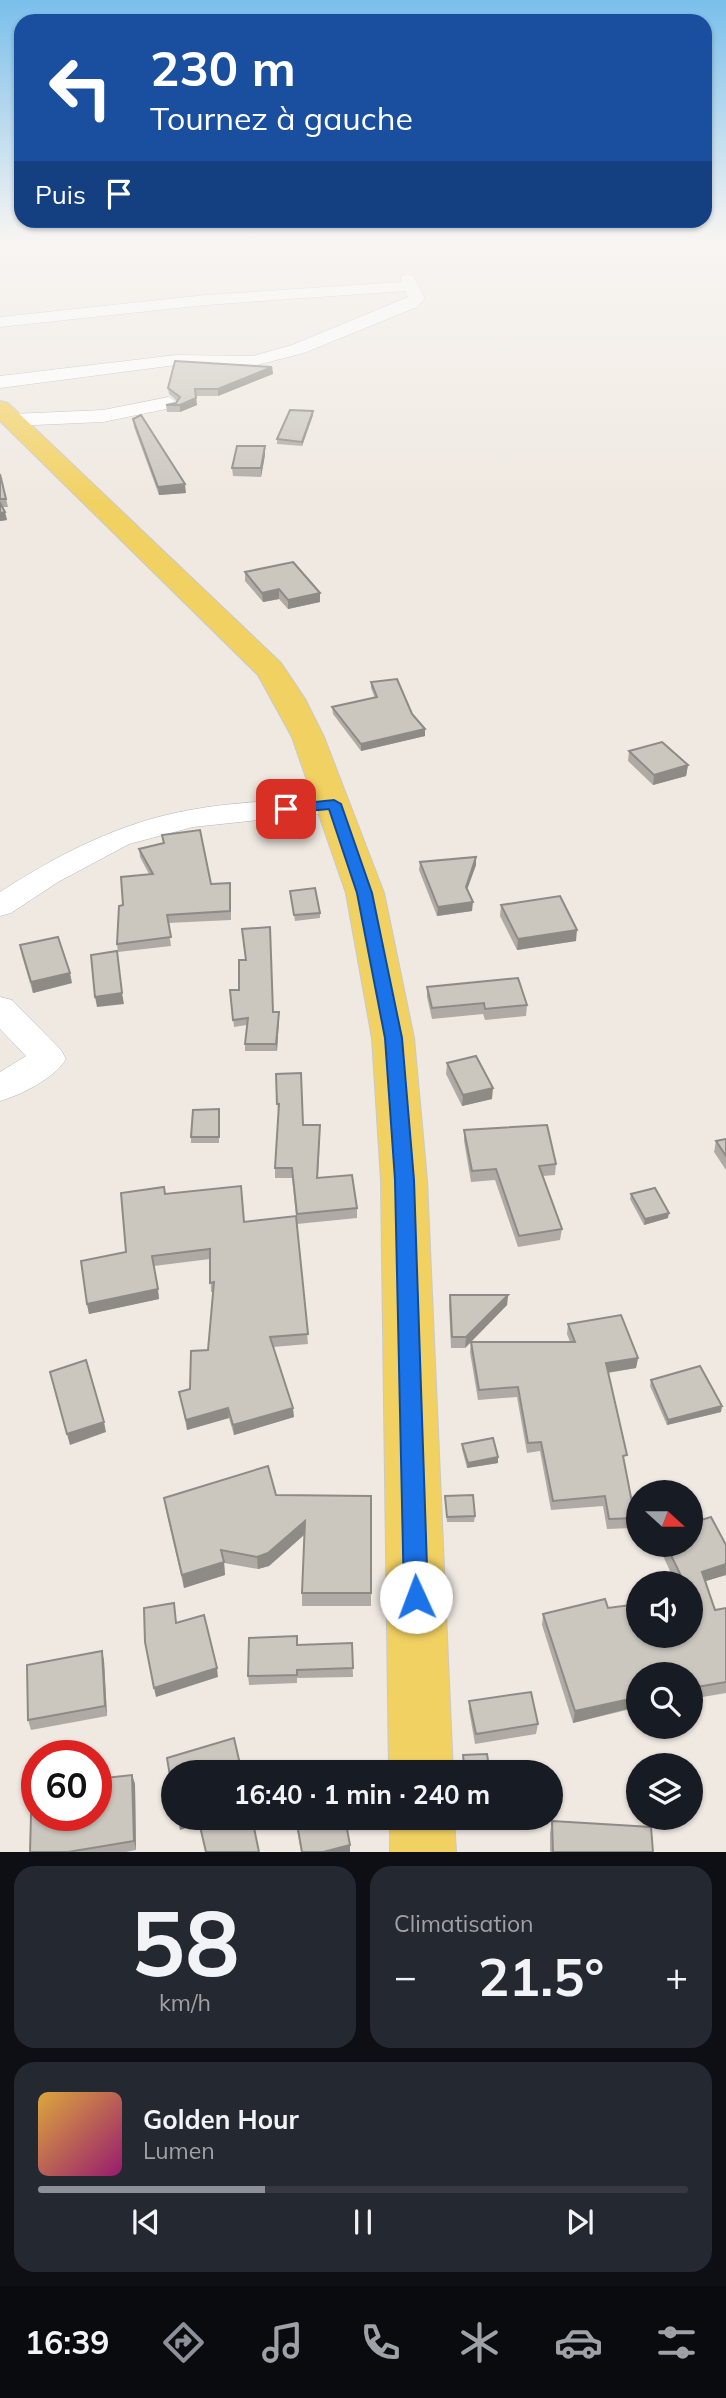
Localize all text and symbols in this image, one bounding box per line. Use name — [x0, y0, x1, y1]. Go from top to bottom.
text: 230 m — [150, 37, 296, 98]
icon: left — [35, 42, 126, 133]
text: Tournez à gauche — [150, 98, 413, 138]
icon: arrive — [100, 175, 138, 213]
text: Puis — [35, 178, 86, 211]
pin — [256, 779, 316, 839]
icon: arrive — [267, 790, 305, 828]
north arrow — [626, 1480, 704, 1558]
map controls — [626, 1480, 703, 1830]
position arrow — [379, 1560, 453, 1634]
button: sound — [626, 1571, 703, 1648]
button: search — [626, 1662, 703, 1739]
speed limit sign: 60 — [21, 1740, 112, 1831]
button: layers — [626, 1753, 703, 1830]
text: 16:40 · 1 min · 240 m — [234, 1778, 490, 1811]
text: 58 — [130, 1885, 240, 1999]
text: Climatisation — [394, 1909, 534, 1938]
text: 21.5° — [478, 1944, 604, 2009]
text: − — [394, 1952, 417, 2000]
text: + — [665, 1952, 688, 2000]
text: km/h — [159, 1988, 211, 2017]
text: Golden Hour — [143, 2103, 299, 2136]
text: Lumen — [143, 2136, 215, 2165]
icon: previous — [127, 2203, 165, 2241]
icon: pause — [344, 2203, 382, 2241]
icon: next — [561, 2203, 599, 2241]
icon: directions — [159, 2318, 208, 2367]
icon: music — [258, 2318, 307, 2367]
icon: phone — [356, 2318, 405, 2367]
icon: climate — [455, 2318, 504, 2367]
icon: car — [554, 2318, 603, 2367]
icon: filters — [652, 2318, 701, 2367]
text: 16:39 — [25, 2322, 110, 2362]

